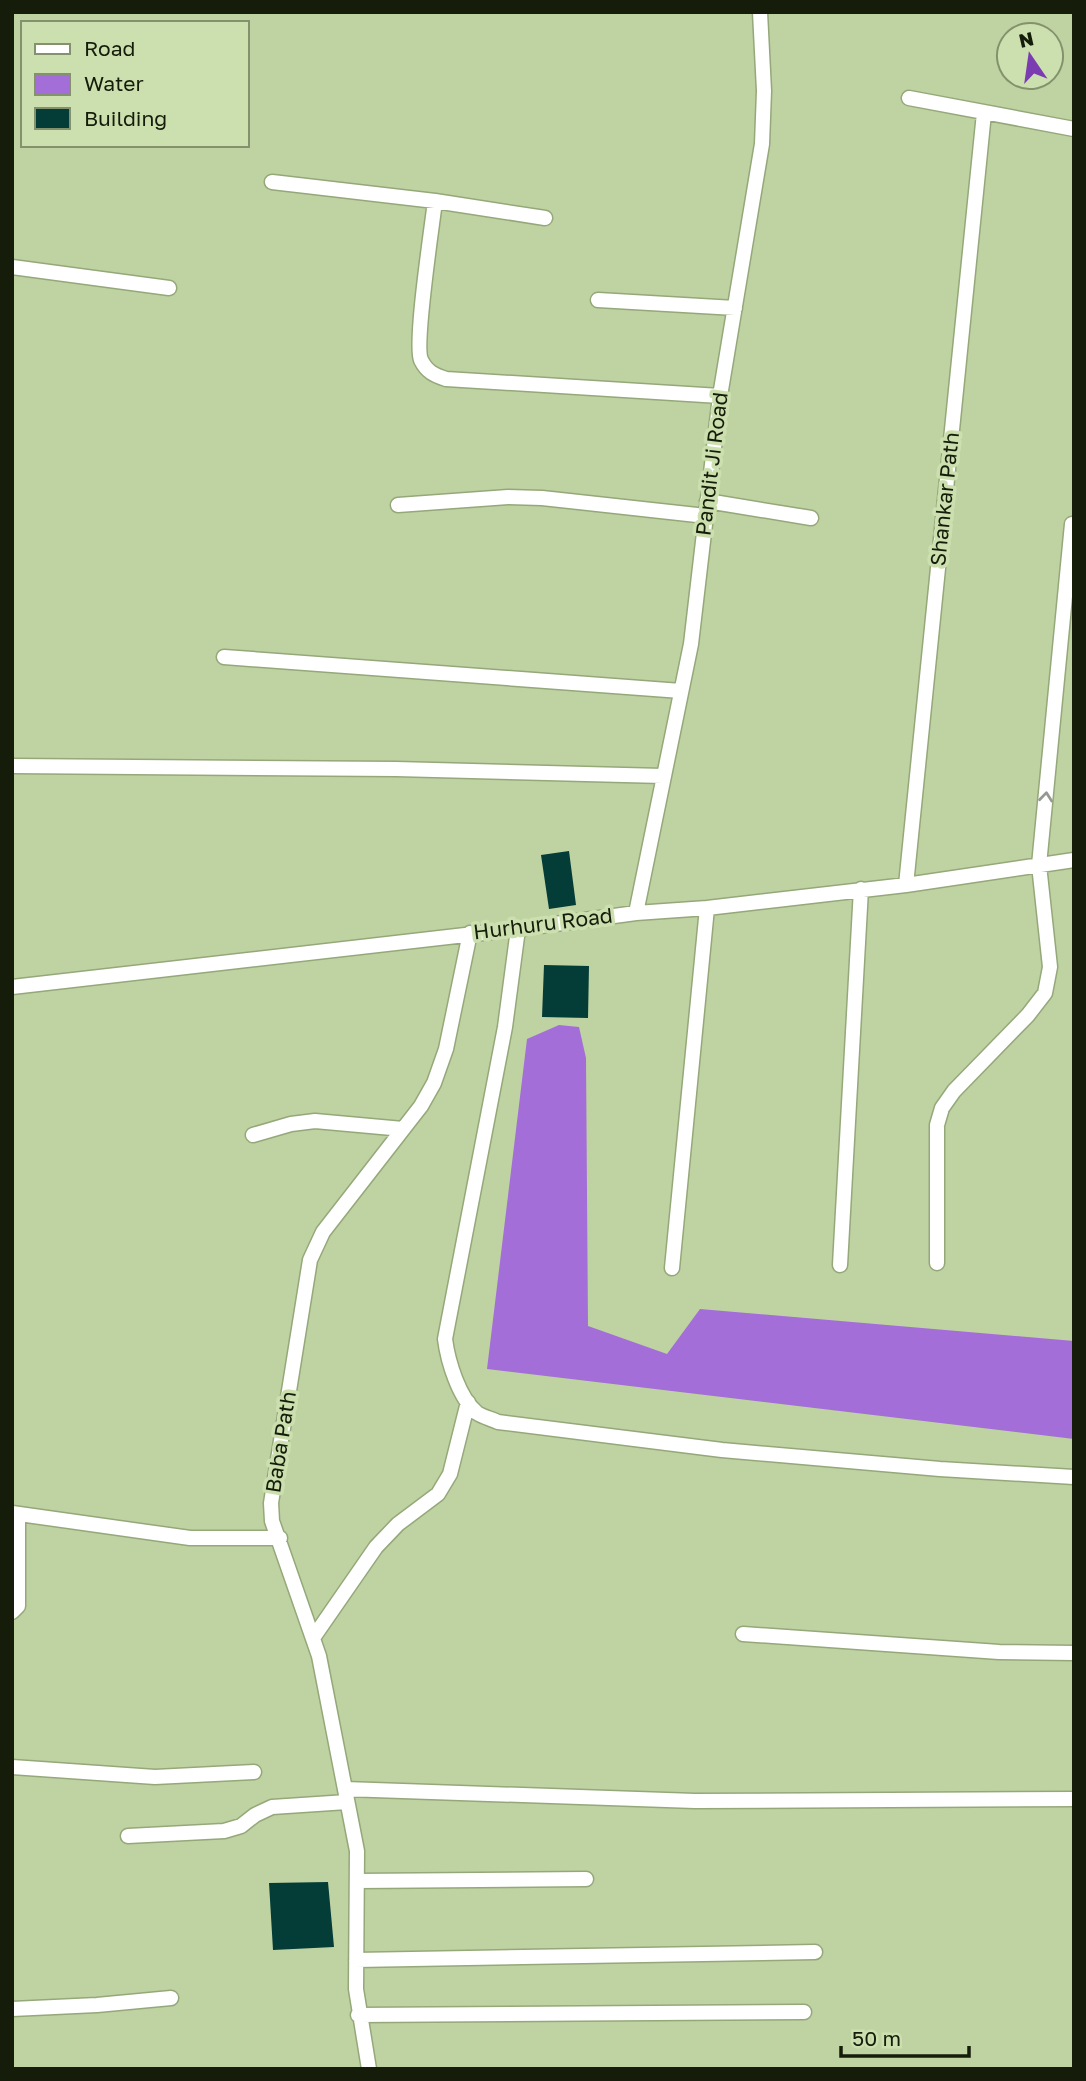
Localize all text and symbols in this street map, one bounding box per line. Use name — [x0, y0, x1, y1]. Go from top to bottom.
legend — [21, 21, 248, 147]
north arrow — [995, 21, 1065, 91]
text: N — [1016, 26, 1036, 52]
text: Road — [84, 35, 135, 61]
text: Water — [84, 70, 144, 96]
text: Building — [84, 105, 167, 131]
street label: Pandit Ji Road — [689, 391, 733, 537]
street label: Shankar Path — [924, 431, 964, 567]
one-way arrow — [1038, 791, 1053, 802]
street label: Hurhuru Road — [472, 902, 614, 944]
street label: Baba Path — [259, 1389, 301, 1494]
scale bar — [841, 2014, 969, 2058]
text: 50 m — [852, 2025, 901, 2051]

